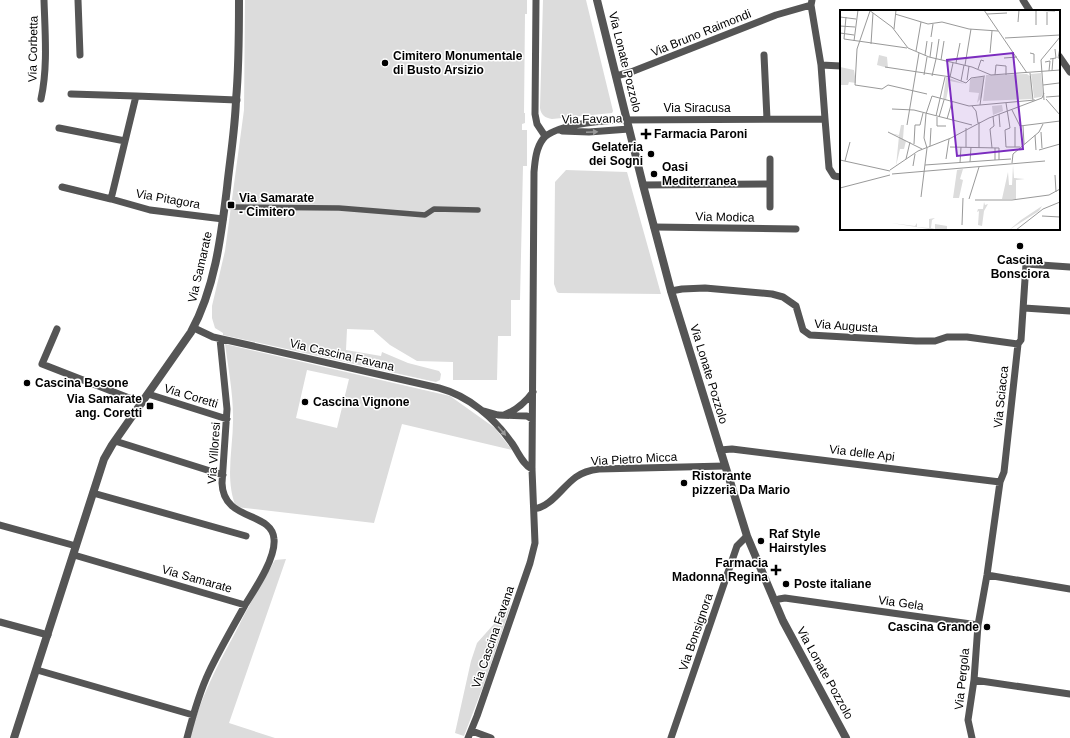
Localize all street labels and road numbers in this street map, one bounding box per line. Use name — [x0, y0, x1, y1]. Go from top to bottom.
street label: Via Bruno Raimondi — [649, 7, 753, 59]
street label: Via Lonate Pozzolo — [606, 10, 644, 114]
street label: Via Corbetta — [25, 15, 41, 82]
street label: Via Siracusa — [663, 101, 731, 115]
street label: Via Favana — [562, 111, 623, 127]
street label: Via Pitagora — [135, 186, 202, 212]
street label: Via Modica — [695, 209, 755, 225]
street label: Via Samarate — [185, 230, 215, 304]
street label: Via Augusta — [814, 317, 879, 335]
street label: Via Lonate Pozzolo — [687, 323, 731, 426]
street label: Via Cascina Favana — [288, 336, 396, 374]
street label: Via Sciacca — [991, 365, 1011, 429]
street label: Via Coretti — [162, 381, 220, 411]
street label: Via Villoresi — [205, 421, 223, 485]
street label: Via delle Api — [828, 442, 896, 464]
street label: Via Pietro Micca — [590, 450, 678, 468]
street label: Via Samarate — [160, 562, 234, 596]
street label: Via Cascina Favana — [469, 584, 517, 690]
street label: Via Bonsignora — [676, 591, 716, 673]
street label: Via Gela — [877, 593, 925, 613]
street label: Via Lonate Pozzolo — [794, 624, 856, 722]
street label: Via Pergola — [952, 647, 972, 710]

